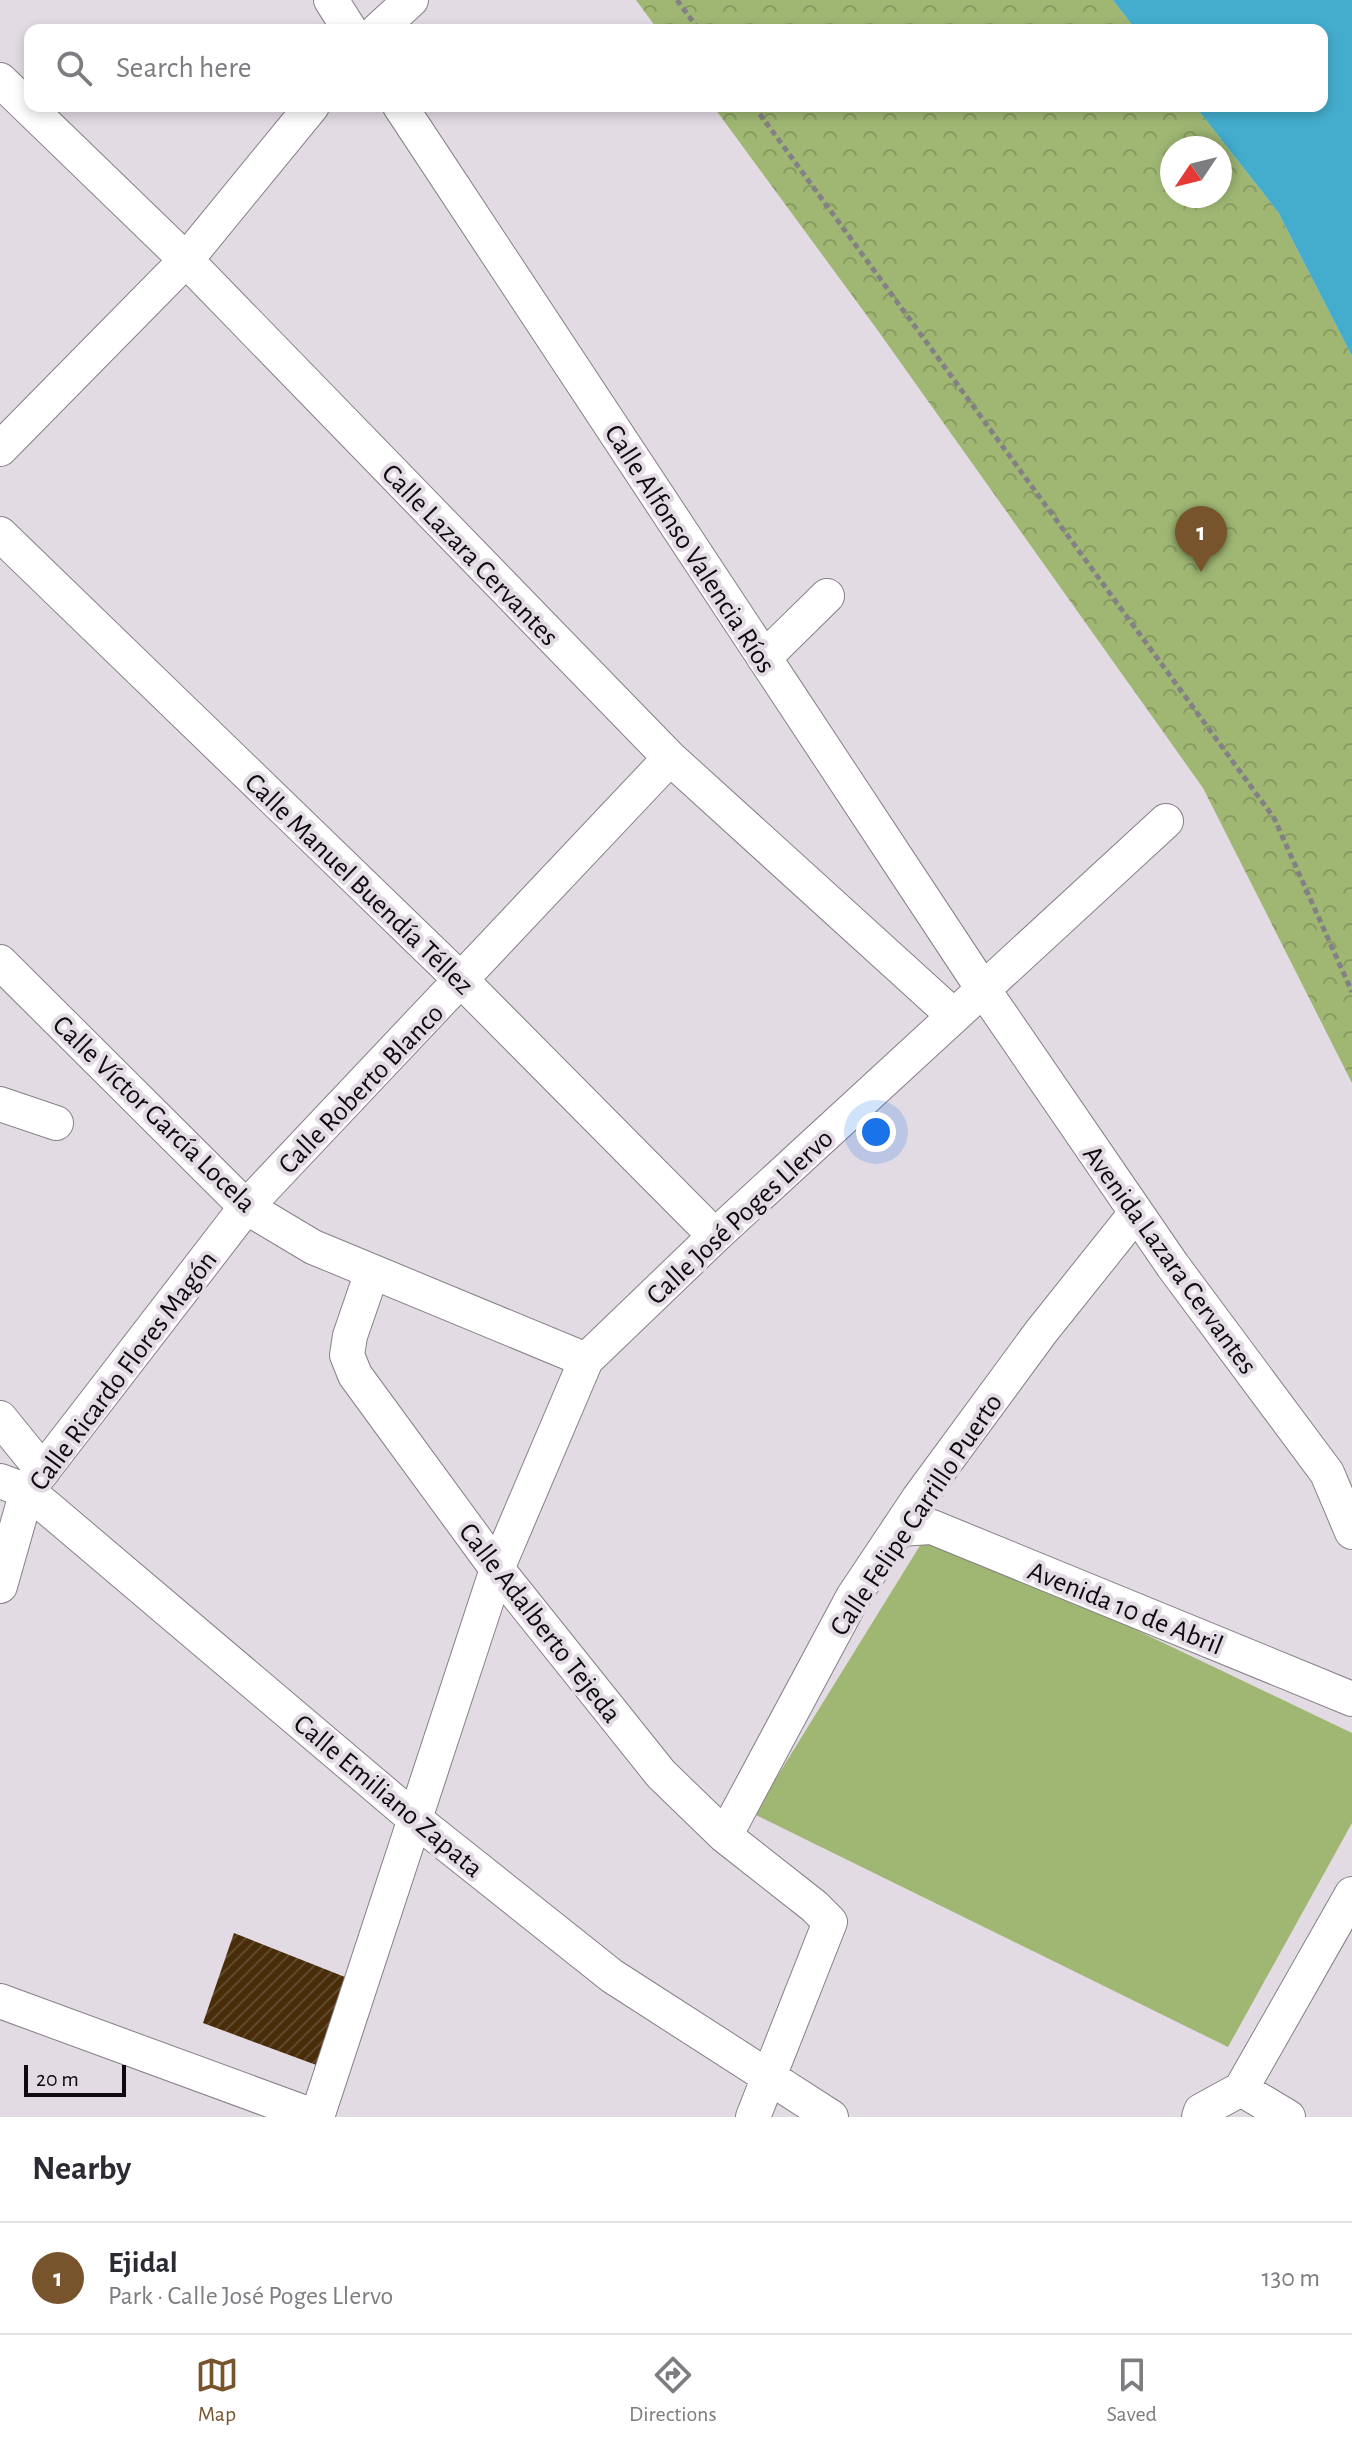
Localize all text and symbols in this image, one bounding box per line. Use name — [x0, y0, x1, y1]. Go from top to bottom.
search box — [24, 24, 1328, 112]
icon: search — [52, 46, 96, 90]
text: Search here — [116, 53, 252, 83]
north arrow — [1160, 136, 1232, 208]
street label: Calle Alfonso Valencia Ríos — [599, 420, 780, 678]
street label: Calle Lazara Cervantes — [376, 459, 563, 652]
pin: 1 — [1175, 506, 1227, 572]
street label: Calle Manuel Buendía Téllez — [239, 768, 478, 1000]
street label: Calle Roberto Blanco — [274, 999, 449, 1180]
street label: Calle Víctor García Locela — [47, 1011, 260, 1218]
your location — [856, 1112, 896, 1152]
street label: Calle José Poges Llervo — [642, 1124, 839, 1311]
street label: Avenida Lazara Cervantes — [1077, 1141, 1262, 1380]
street label: Calle Ricardo Flores Magón — [25, 1246, 223, 1496]
street label: Calle Felipe Carrillo Puerto — [825, 1389, 1008, 1641]
street label: Calle Adalberto Tejeda — [453, 1518, 626, 1728]
street label: Avenida 10 de Abril — [1024, 1557, 1227, 1661]
street label: Calle Emiliano Zapata — [288, 1710, 488, 1884]
scale bar — [24, 2061, 126, 2097]
text: 20 m — [36, 2068, 79, 2090]
text: Nearby — [32, 2152, 131, 2186]
text: Ejidal — [108, 2248, 178, 2278]
text: 1 — [53, 2265, 63, 2291]
text: 130 m — [1262, 2265, 1320, 2291]
text: Park · Calle José Poges Llervo — [108, 2283, 393, 2309]
tab: Map — [195, 2353, 239, 2427]
tab: Directions — [629, 2353, 717, 2427]
tab: Saved — [1107, 2353, 1157, 2427]

